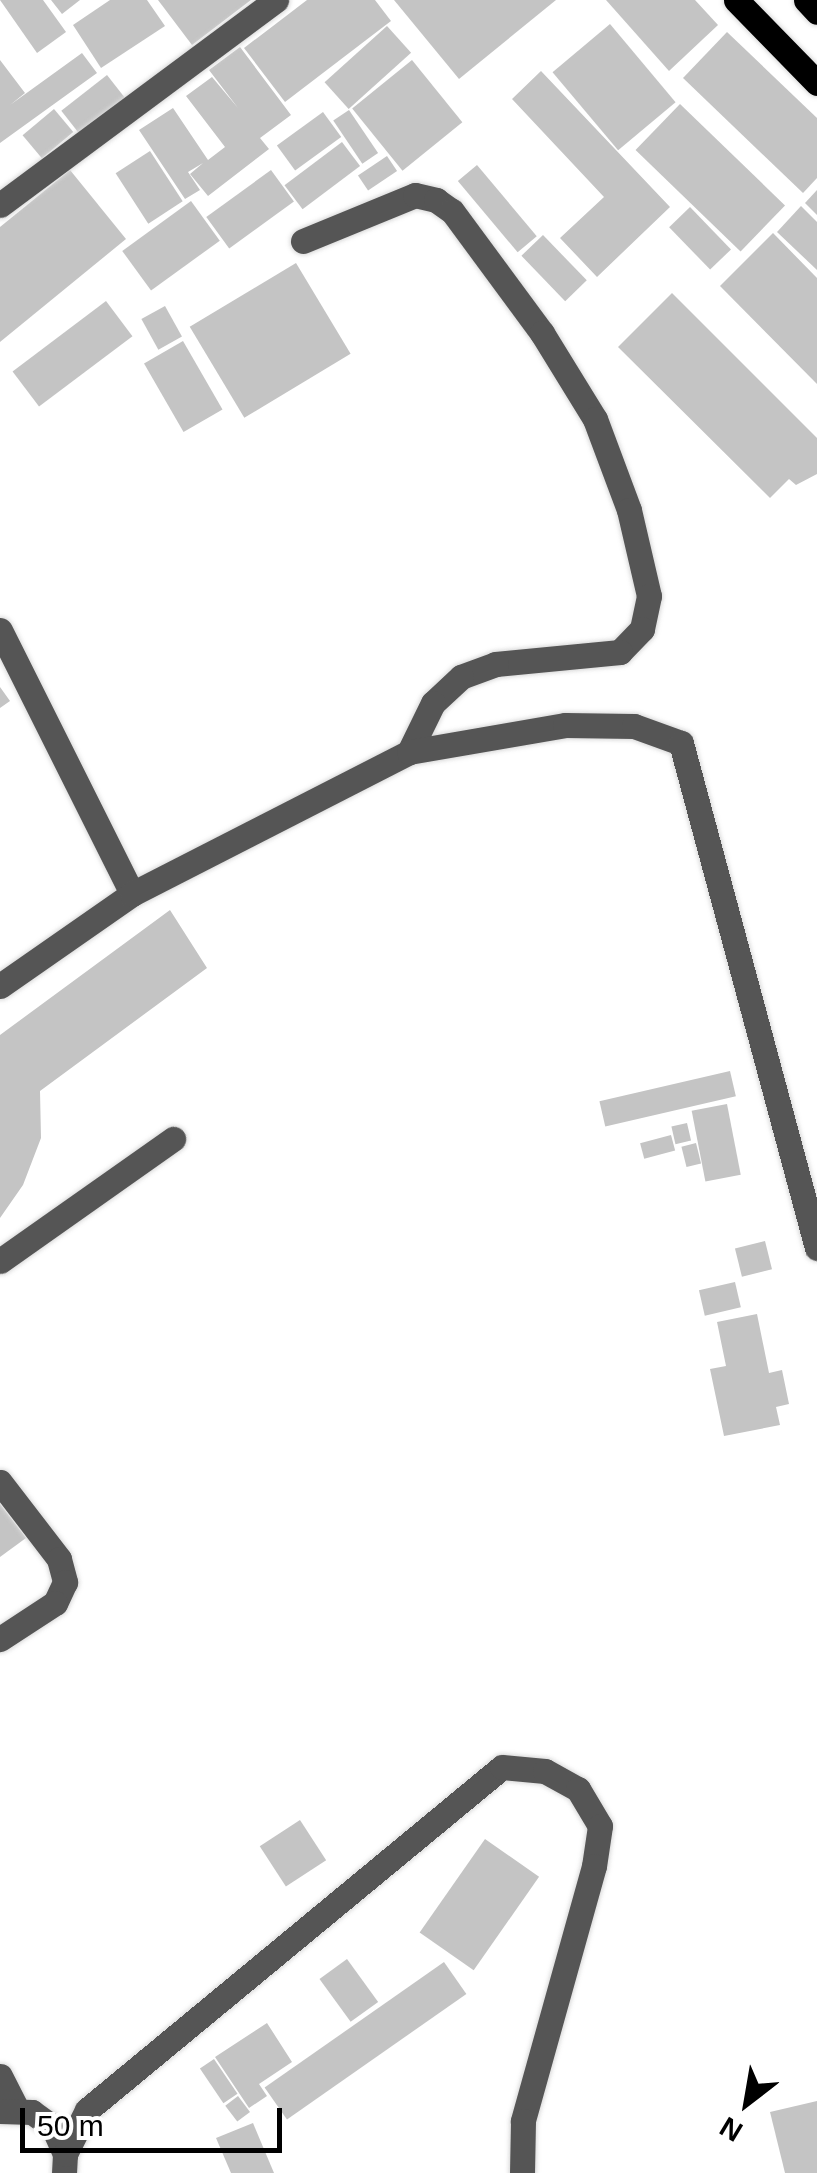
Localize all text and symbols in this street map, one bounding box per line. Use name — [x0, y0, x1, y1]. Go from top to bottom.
north arrow — [697, 2053, 797, 2153]
scale bar — [25, 2088, 288, 2150]
text: 50 m — [37, 2109, 104, 2142]
text: N — [715, 2111, 748, 2148]

